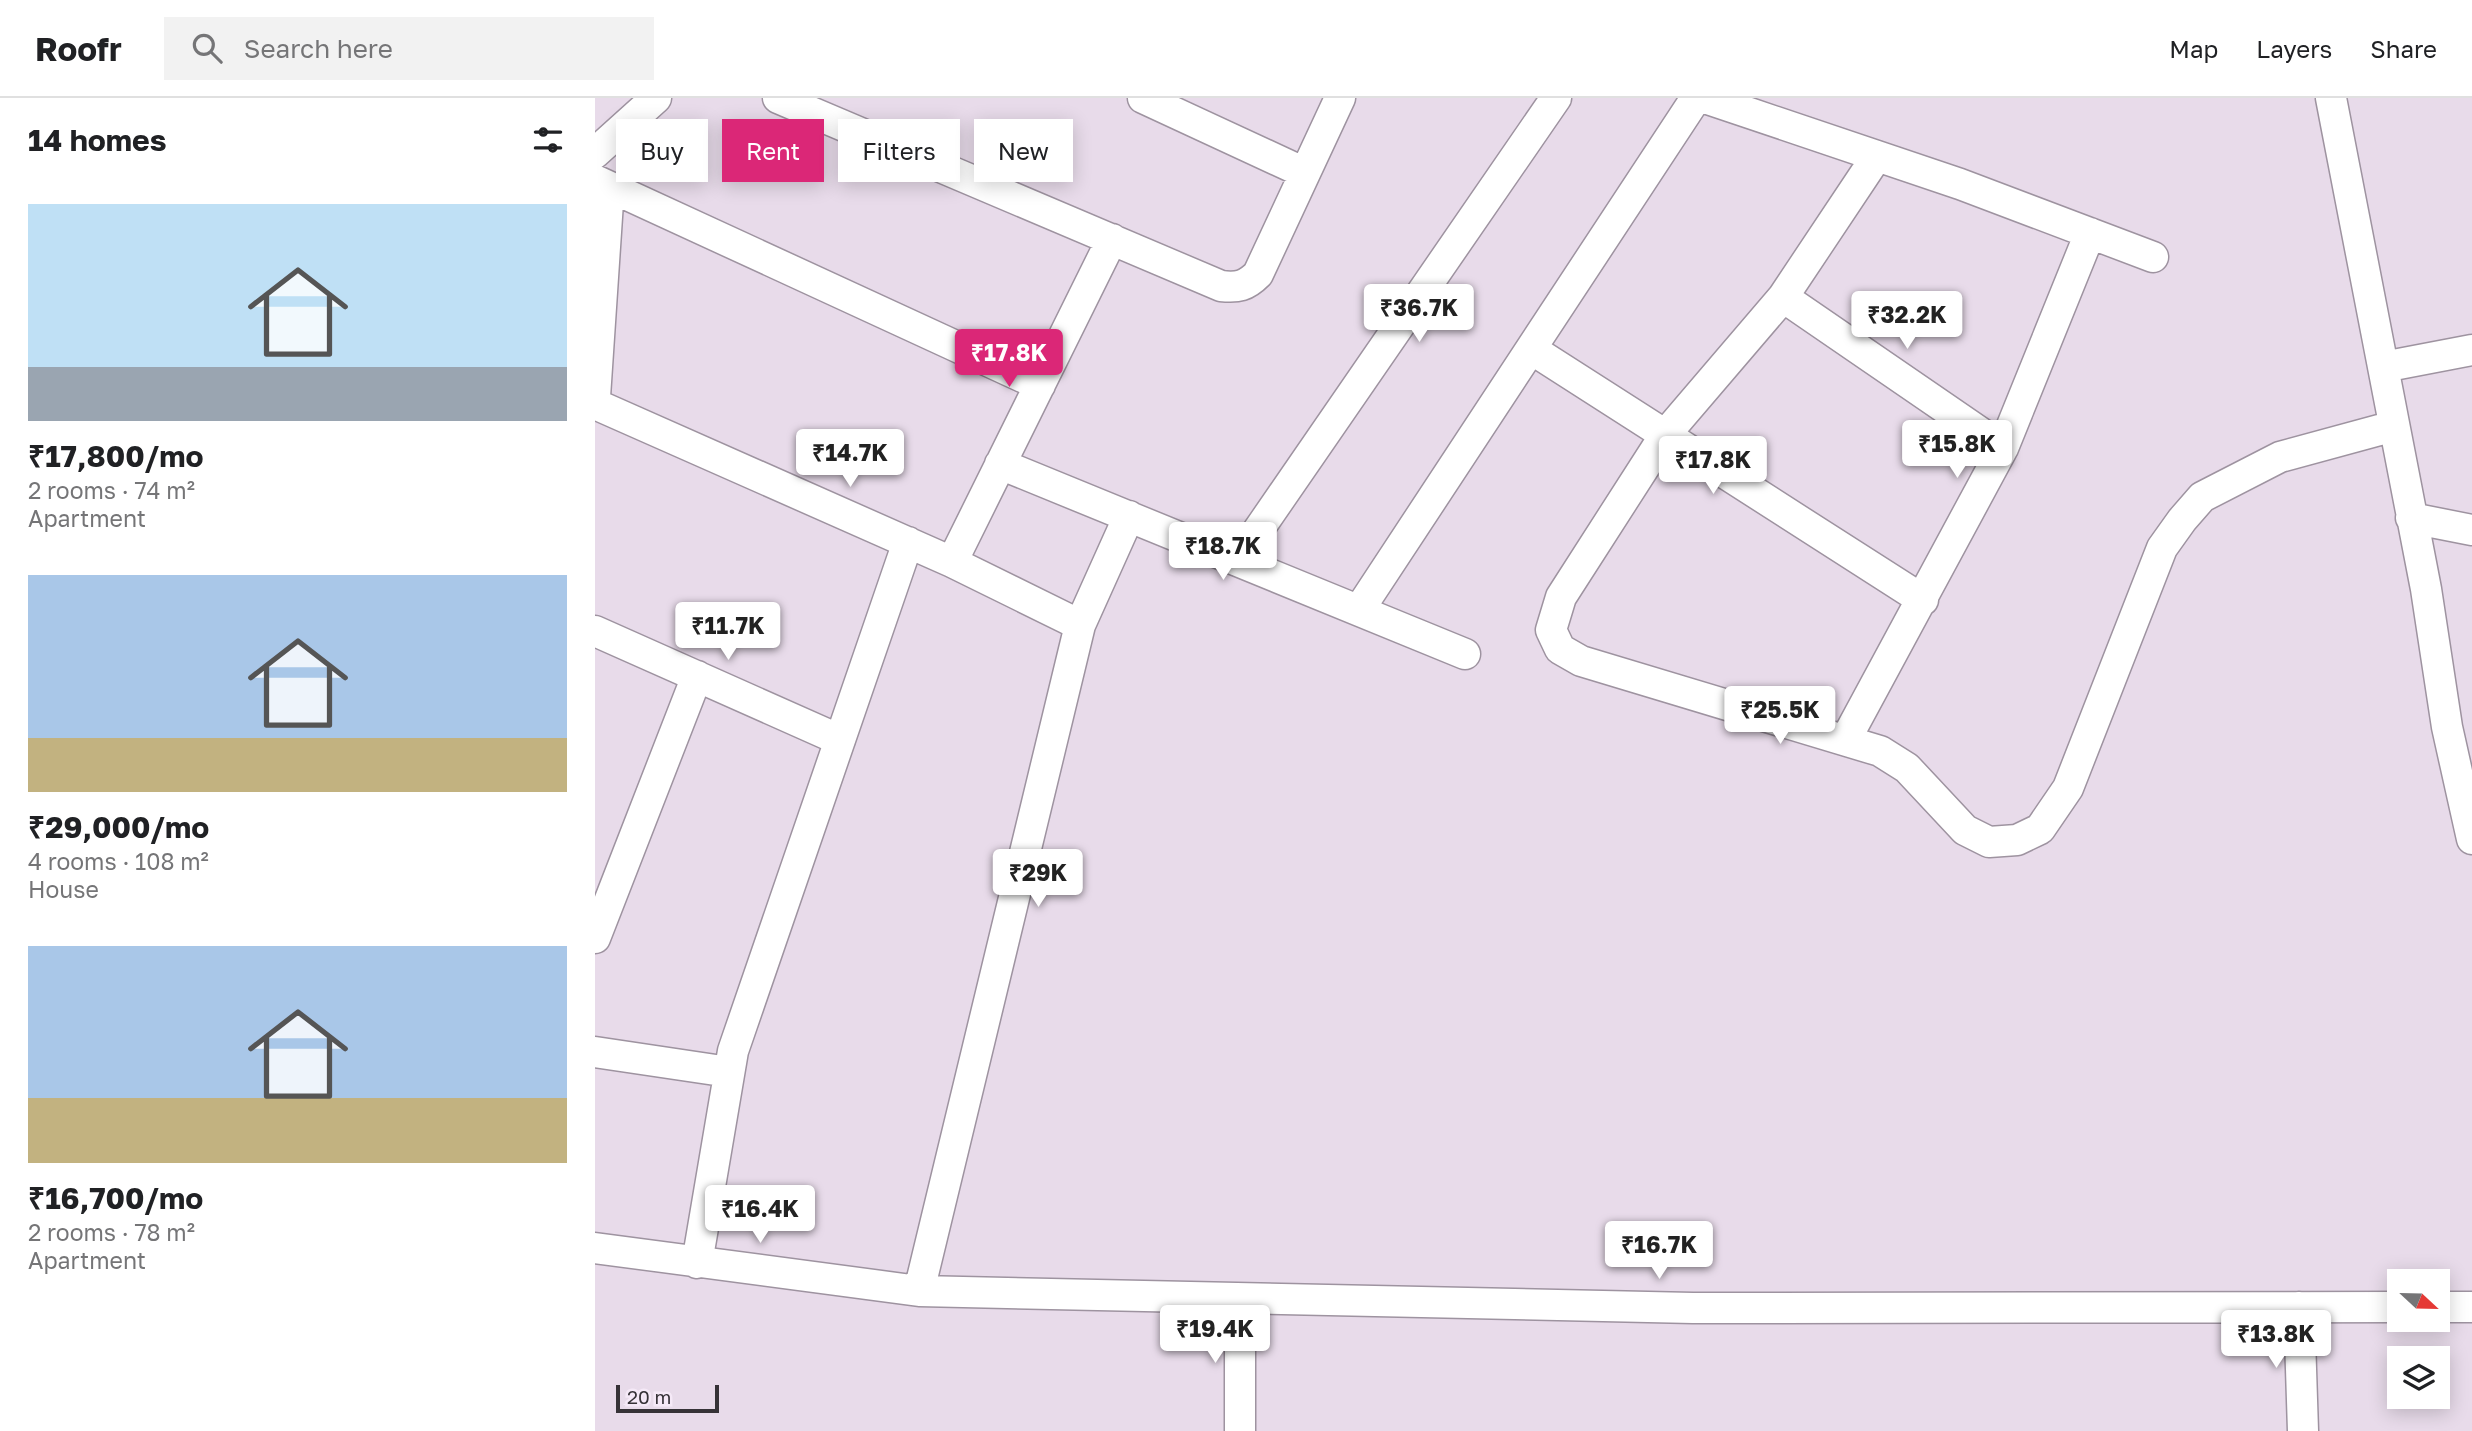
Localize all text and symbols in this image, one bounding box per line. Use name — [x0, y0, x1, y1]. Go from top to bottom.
search box — [164, 17, 654, 80]
text: Roofr — [35, 29, 122, 68]
icon: search — [188, 29, 226, 67]
text: Search here — [244, 33, 393, 64]
text: Map — [2169, 34, 2218, 63]
text: Layers — [2256, 34, 2332, 63]
text: Share — [2370, 34, 2437, 63]
chip: Buy — [616, 119, 708, 182]
chip: Rent — [722, 119, 824, 182]
chip: Filters — [838, 119, 960, 182]
chip: New — [974, 119, 1073, 182]
icon: filters — [529, 121, 567, 159]
text: 14 homes — [28, 122, 167, 158]
icon: home — [235, 249, 361, 375]
pin: ₹36.7K — [1362, 285, 1476, 344]
pin: ₹32.2K — [1850, 292, 1964, 351]
text: ₹36.7K — [1380, 293, 1458, 321]
text: ₹32.2K — [1867, 300, 1947, 328]
pin: ₹17.8K — [952, 330, 1066, 389]
text: ₹17.8K — [971, 338, 1047, 366]
pin: ₹15.8K — [1900, 420, 2014, 480]
text: ₹15.8K — [1918, 429, 1996, 457]
pin: ₹14.7K — [793, 430, 907, 489]
pin: ₹17.8K — [1656, 436, 1770, 496]
text: ₹17,800/mo — [28, 438, 203, 474]
text: ₹14.7K — [812, 438, 888, 466]
text: ₹17.8K — [1675, 445, 1751, 473]
text: 2 rooms · 74 m² — [28, 476, 195, 504]
text: Apartment — [28, 504, 146, 532]
pin: ₹18.7K — [1166, 522, 1280, 582]
text: ₹18.7K — [1185, 531, 1261, 559]
pin: ₹11.7K — [671, 602, 785, 662]
text: ₹11.7K — [691, 611, 765, 639]
icon: home — [235, 620, 361, 746]
pin: ₹25.5K — [1723, 686, 1837, 746]
text: ₹25.5K — [1740, 695, 1820, 723]
text: ₹29,000/mo — [28, 809, 209, 845]
text: 4 rooms · 108 m² — [28, 847, 209, 875]
pin: ₹29K — [997, 850, 1079, 909]
text: ₹29K — [1009, 858, 1067, 886]
text: House — [28, 875, 99, 903]
icon: home — [235, 991, 361, 1117]
text: ₹16,700/mo — [28, 1180, 203, 1216]
pin: ₹16.4K — [703, 1186, 817, 1245]
text: ₹16.4K — [721, 1194, 799, 1222]
text: 2 rooms · 78 m² — [28, 1218, 195, 1246]
pin: ₹16.7K — [1602, 1222, 1716, 1281]
text: ₹16.7K — [1621, 1230, 1697, 1258]
text: Apartment — [28, 1246, 146, 1274]
north arrow — [2387, 1269, 2450, 1332]
map controls — [2387, 1269, 2450, 1409]
pin: ₹19.4K — [1158, 1306, 1272, 1365]
pin: ₹13.8K — [2219, 1310, 2333, 1370]
text: ₹19.4K — [1176, 1314, 1254, 1342]
text: ₹13.8K — [2237, 1319, 2315, 1347]
button: layers — [2387, 1346, 2450, 1409]
scale bar — [616, 1382, 719, 1414]
text: 20 m — [627, 1385, 671, 1408]

